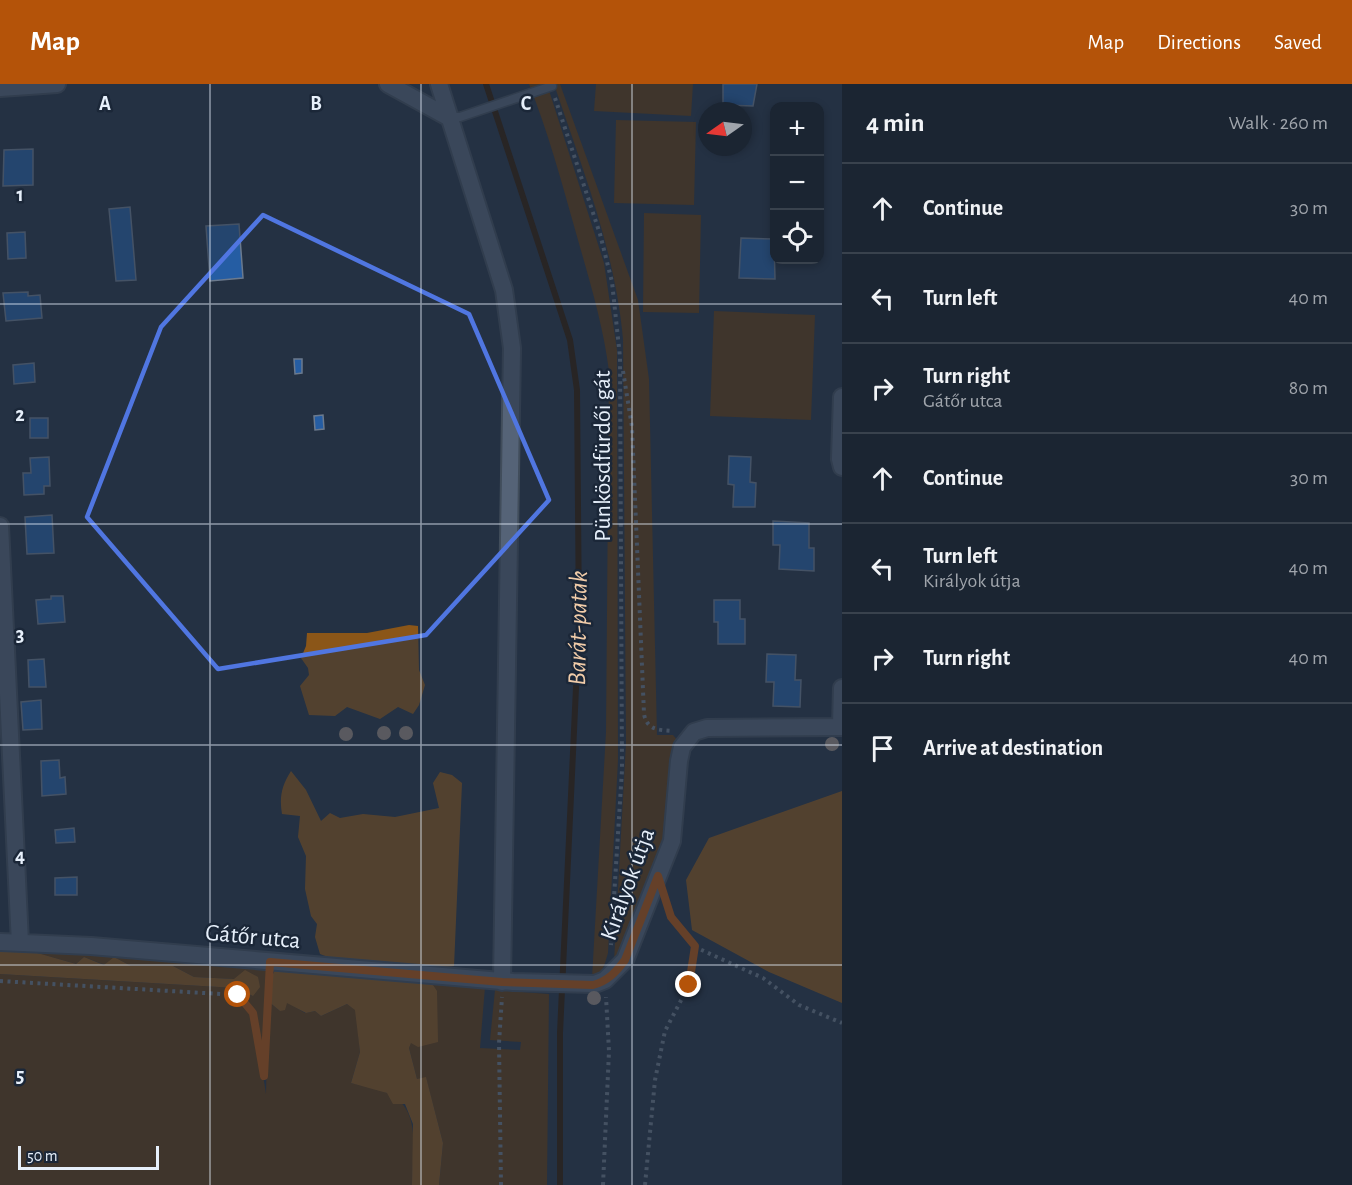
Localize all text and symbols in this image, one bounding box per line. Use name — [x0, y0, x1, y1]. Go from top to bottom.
text: Map — [30, 28, 80, 56]
text: Map — [1088, 32, 1124, 53]
text: Directions — [1157, 32, 1241, 53]
text: Saved — [1274, 32, 1322, 53]
text: A — [99, 94, 111, 114]
text: B — [310, 94, 322, 114]
text: C — [521, 94, 532, 114]
north arrow — [698, 102, 752, 156]
map controls — [770, 102, 824, 264]
button: + — [770, 102, 824, 156]
text: 4 min — [866, 110, 925, 136]
text: Walk · 260 m — [1228, 113, 1328, 133]
button: − — [770, 156, 824, 210]
text: 1 — [16, 185, 24, 205]
icon: ahead — [866, 192, 899, 225]
text: Continue — [923, 197, 1003, 219]
text: 30 m — [1290, 198, 1328, 218]
button: locate — [770, 210, 824, 264]
icon: left — [866, 282, 899, 315]
text: Turn left — [923, 287, 997, 309]
text: 40 m — [1289, 288, 1328, 308]
text: Turn right — [923, 365, 1010, 387]
street label: Pünkösdfürdői gát — [591, 370, 615, 542]
icon: right — [866, 372, 899, 405]
text: 80 m — [1289, 378, 1328, 398]
text: Gátőr utca — [923, 391, 1003, 411]
text: 2 — [15, 405, 25, 425]
icon: ahead — [866, 462, 899, 495]
text: Continue — [923, 467, 1003, 489]
text: 30 m — [1290, 468, 1328, 488]
text: Turn left — [923, 545, 997, 567]
icon: left — [866, 552, 899, 585]
text: 40 m — [1289, 558, 1328, 578]
water label: Barát-patak — [564, 570, 592, 686]
text: Királyok útja — [923, 571, 1021, 591]
text: 3 — [16, 625, 24, 645]
icon: right — [866, 642, 899, 675]
text: Turn right — [923, 647, 1010, 669]
text: 40 m — [1289, 648, 1328, 668]
icon: arrive — [866, 732, 899, 765]
text: Arrive at destination — [923, 737, 1103, 759]
street label: Királyok útja — [597, 825, 659, 944]
text: 4 — [15, 846, 25, 866]
street label: Gátőr utca — [204, 921, 302, 953]
route end — [675, 971, 701, 997]
route start — [224, 981, 250, 1007]
text: 5 — [16, 1066, 24, 1086]
scale bar — [18, 1143, 159, 1170]
text: 50 m — [27, 1148, 58, 1164]

